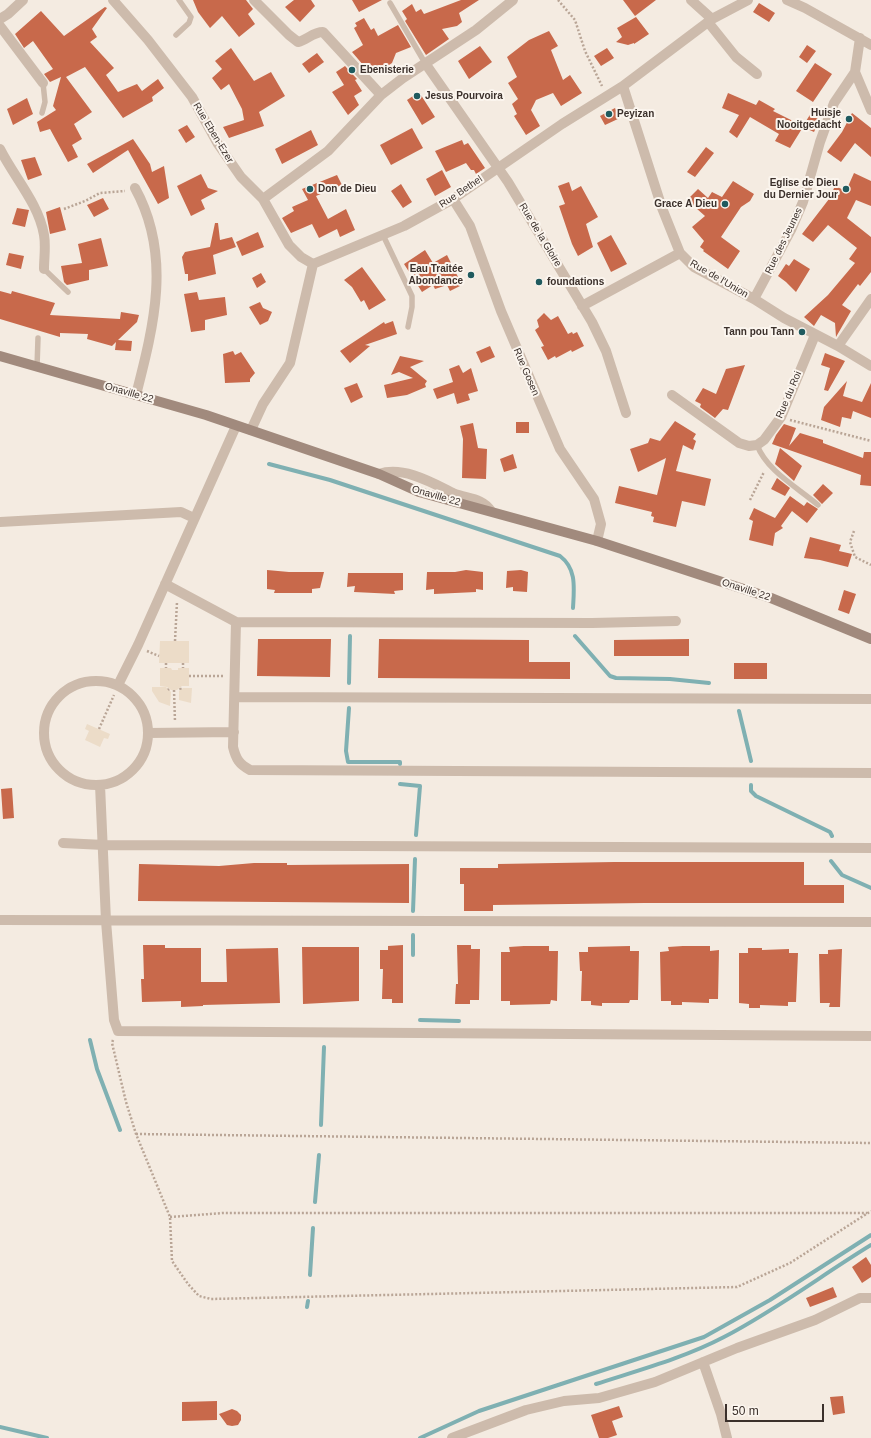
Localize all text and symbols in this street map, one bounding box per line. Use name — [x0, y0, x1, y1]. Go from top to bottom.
place label: Ebenisterie — [360, 64, 414, 76]
marker: Ebenisterie — [347, 65, 357, 75]
place label: Jesus Pourvoira — [425, 90, 503, 102]
marker: Jesus Pourvoira — [412, 91, 422, 101]
street label: Rue Eben-Ezer — [190, 101, 236, 165]
place label: Huisje Nooitgedacht — [777, 107, 841, 130]
place label: Peyizan — [617, 108, 654, 120]
marker: Peyizan — [604, 109, 614, 119]
marker: Huisje Nooitgedacht — [844, 114, 854, 124]
street label: Rue Bethel — [437, 173, 485, 211]
place label: Eglise de Dieu du Dernier Jour — [764, 177, 838, 200]
place label: Don de Dieu — [318, 183, 376, 195]
marker: Don de Dieu — [305, 184, 315, 194]
marker: Eglise de Dieu du Dernier Jour — [841, 184, 851, 194]
place label: Grace A Dieu — [654, 198, 717, 210]
marker: Grace A Dieu — [720, 199, 730, 209]
street label: Rue de la Gloire — [516, 201, 564, 269]
street label: Rue des Jeunes — [763, 206, 805, 276]
street label: Rue de l'Union — [688, 257, 750, 301]
place label: Eau Traitée Abondance — [409, 263, 463, 286]
marker: Eau Traitée Abondance — [466, 270, 476, 280]
place label: foundations — [547, 276, 604, 288]
marker: foundations — [534, 277, 544, 287]
place label: Tann pou Tann — [724, 326, 794, 338]
marker: Tann pou Tann — [797, 327, 807, 337]
street label: Rue Gosen — [511, 346, 541, 398]
street label: Rue du Roi — [774, 370, 804, 420]
street label: Onaville 22 — [103, 380, 155, 406]
street label: Onaville 22 — [410, 483, 462, 509]
street label: Onaville 22 — [720, 577, 772, 603]
scale bar — [727, 1396, 826, 1422]
text: 50 m — [732, 1404, 759, 1418]

